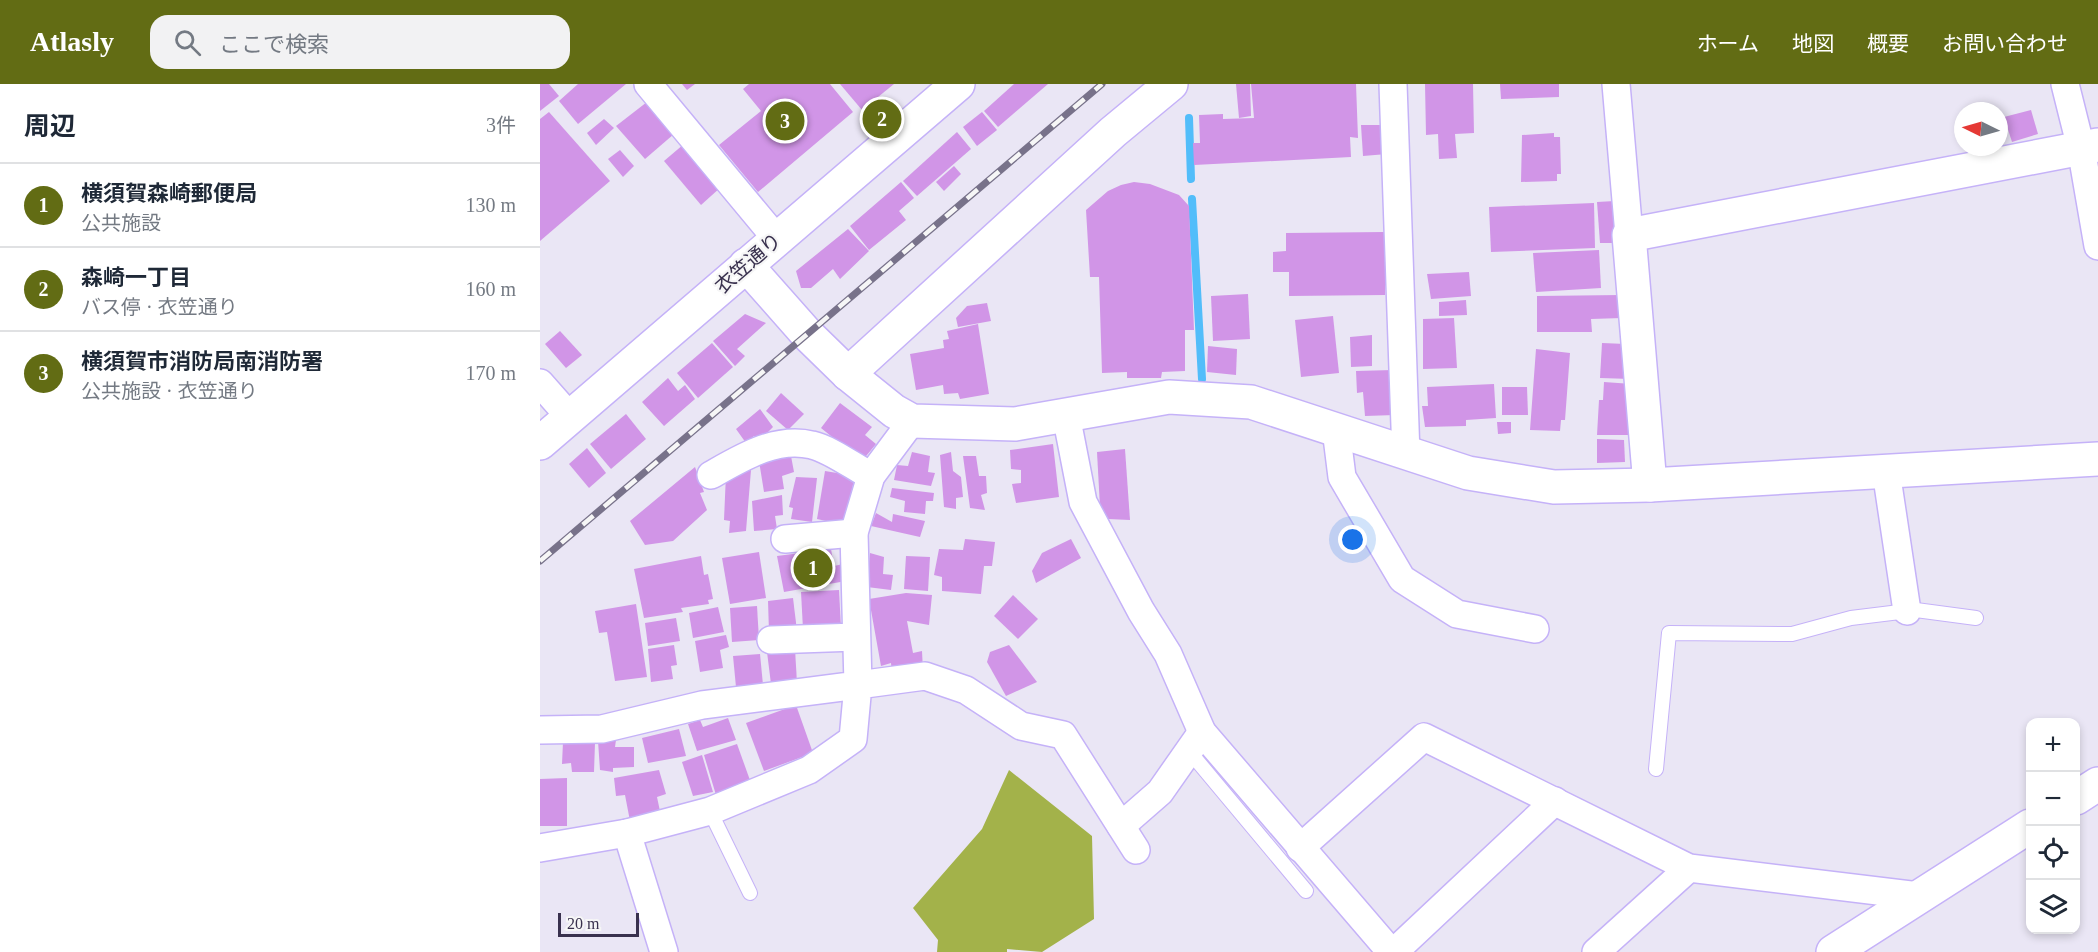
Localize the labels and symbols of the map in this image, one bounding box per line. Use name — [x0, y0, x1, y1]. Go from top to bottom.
pin: 2 — [862, 96, 902, 141]
pin: 3 — [766, 99, 804, 144]
north arrow — [1954, 102, 2008, 156]
street label: 衣笠通り — [711, 228, 785, 298]
your location — [1338, 525, 1367, 554]
pin: 1 — [794, 546, 832, 590]
scale bar — [558, 910, 639, 938]

